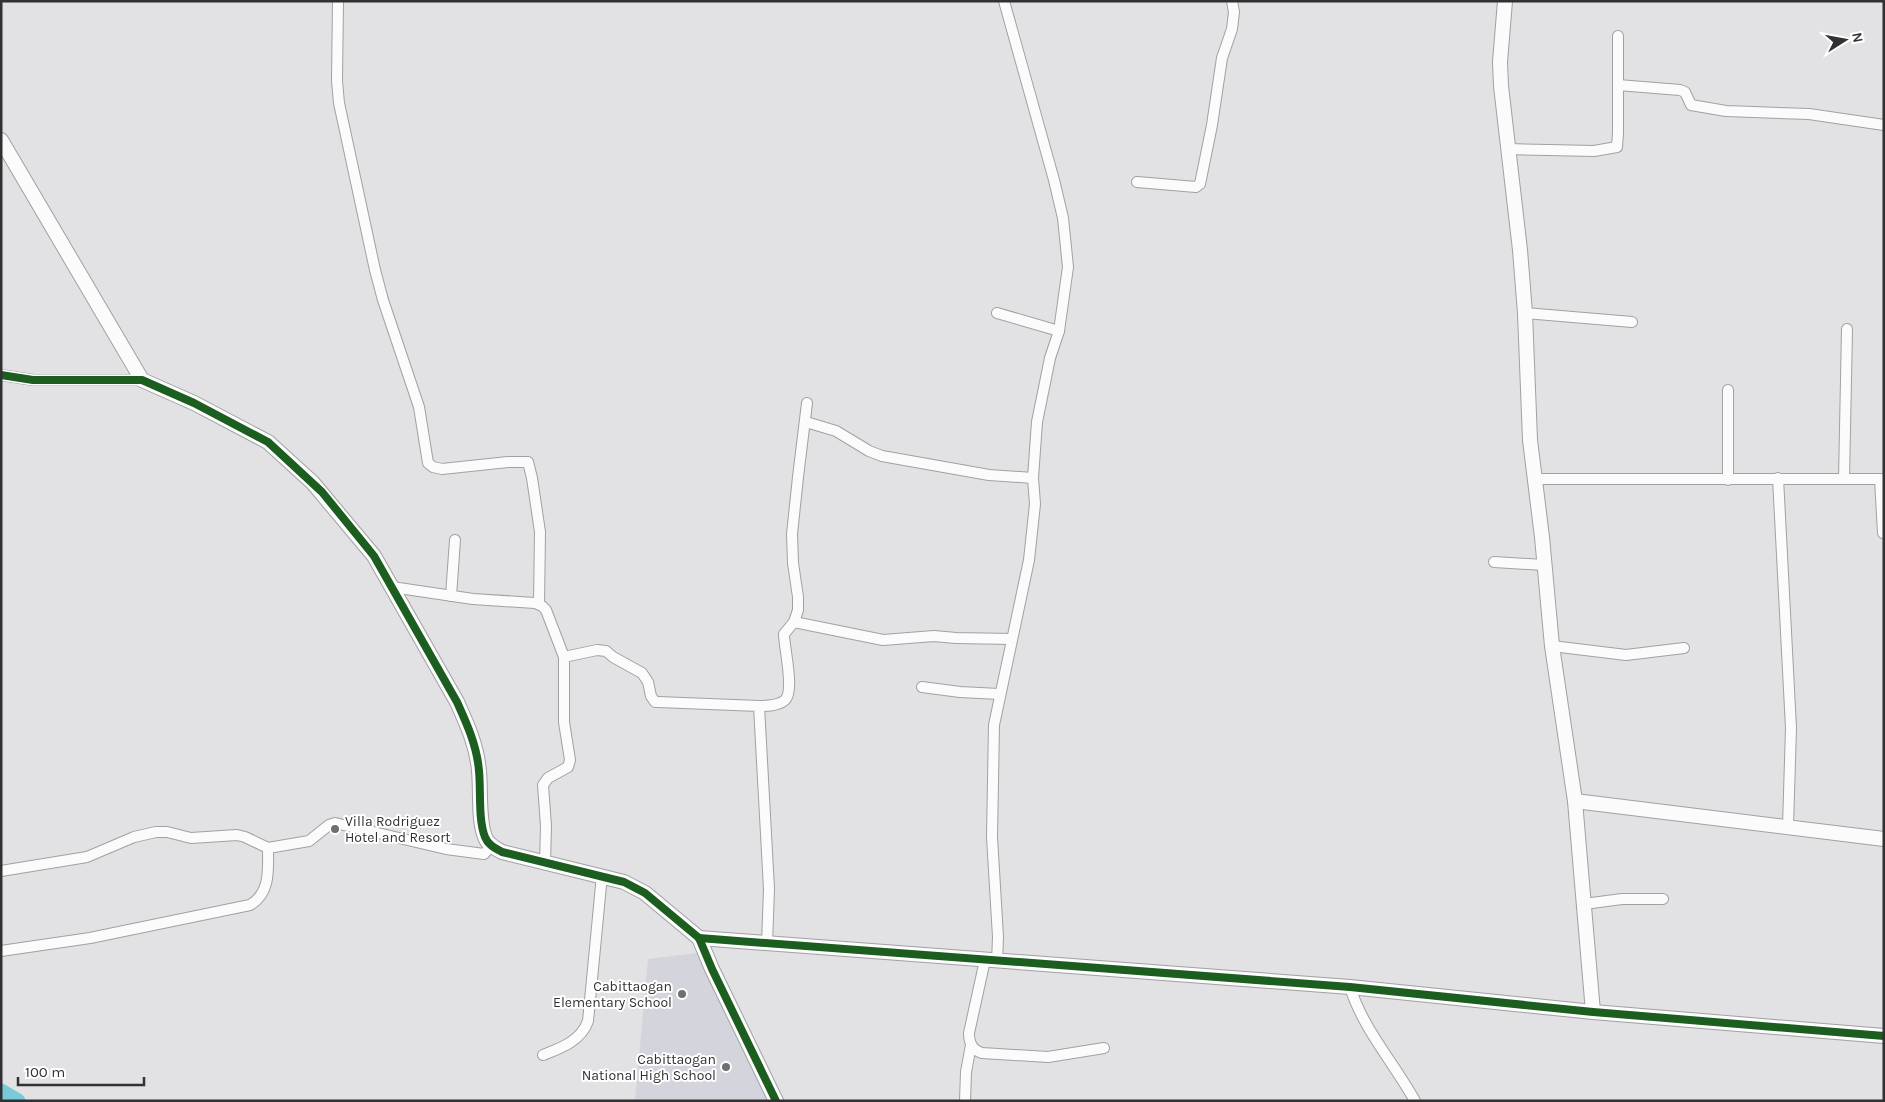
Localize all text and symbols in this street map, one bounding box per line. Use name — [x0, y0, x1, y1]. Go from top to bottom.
north arrow — [1820, 15, 1870, 65]
text: N — [1848, 31, 1867, 44]
place label: Villa Rodriguez Hotel and Resort — [345, 813, 451, 846]
marker: Villa Rodriguez Hotel and Resort — [329, 823, 341, 835]
place label: Cabittaogan Elementary School — [553, 978, 672, 1011]
marker: Cabittaogan Elementary School — [676, 988, 688, 1000]
place label: Cabittaogan National High School — [582, 1051, 716, 1084]
scale bar — [18, 1054, 144, 1086]
marker: Cabittaogan National High School — [720, 1061, 732, 1073]
text: 100 m — [25, 1063, 65, 1081]

